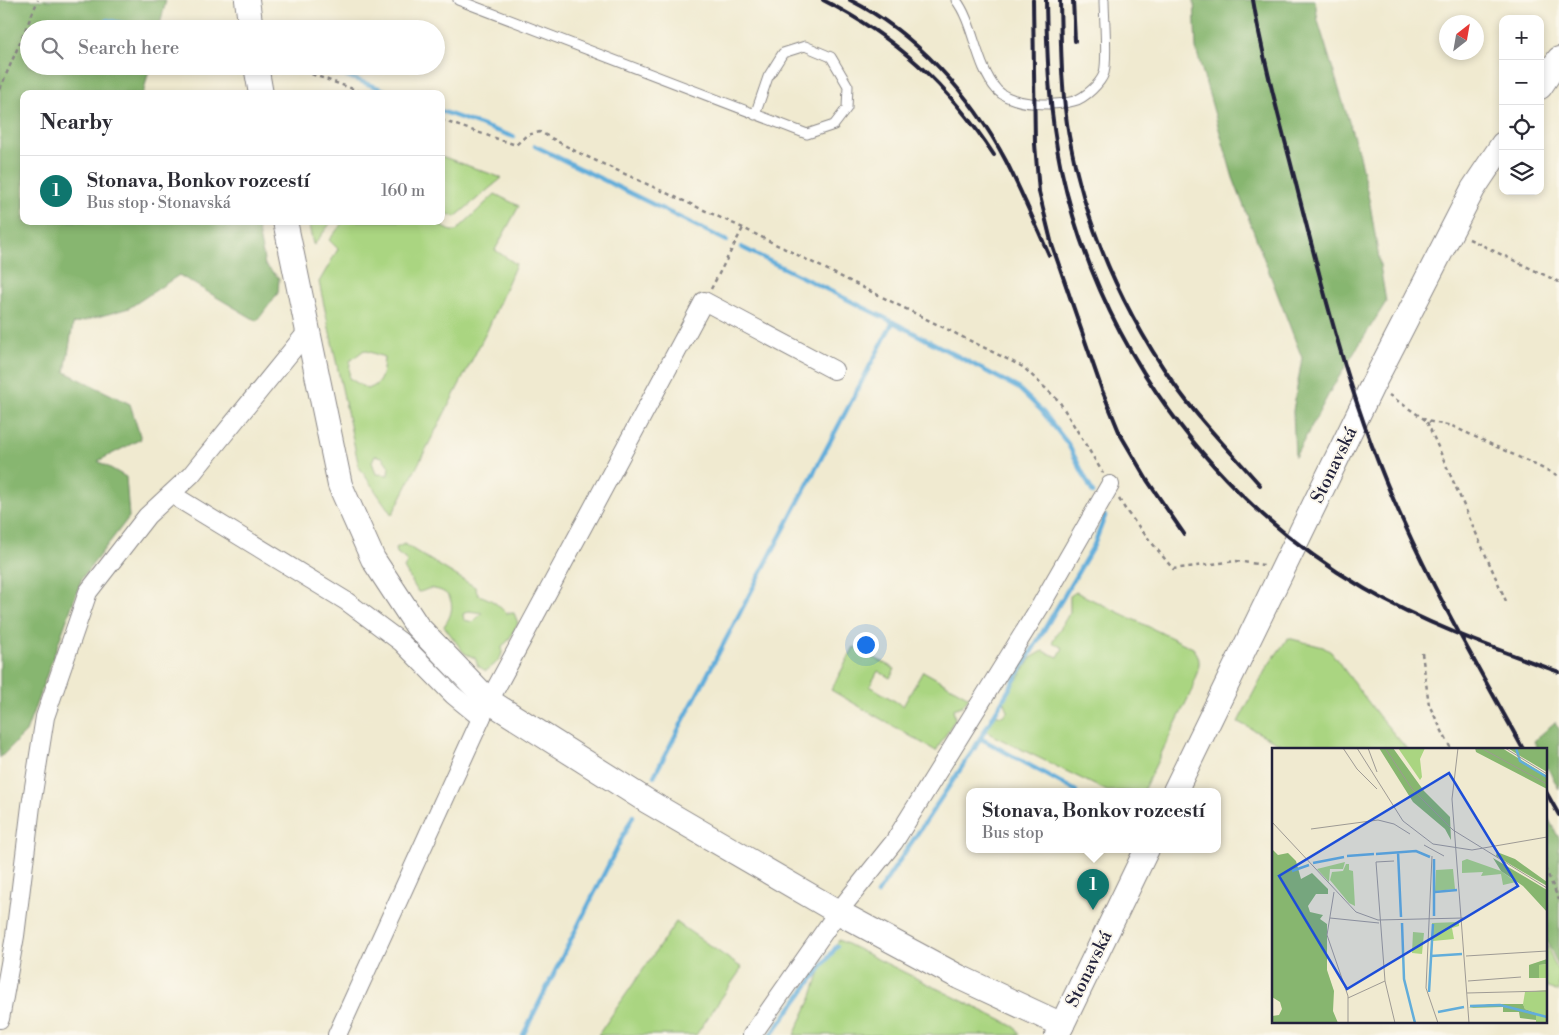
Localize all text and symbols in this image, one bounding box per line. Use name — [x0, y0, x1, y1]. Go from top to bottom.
north arrow — [1439, 15, 1484, 60]
map controls — [1499, 15, 1544, 195]
button: + — [1499, 15, 1544, 60]
search box — [20, 20, 445, 75]
icon: search — [38, 34, 66, 62]
text: Search here — [78, 36, 179, 60]
button: − — [1499, 60, 1544, 105]
button: locate — [1499, 105, 1544, 150]
text: Nearby — [40, 110, 113, 136]
button: layers — [1499, 150, 1544, 195]
text: Stonava, Bonkov rozcestí — [87, 169, 309, 193]
text: 1 — [52, 181, 60, 201]
text: 160 m — [381, 181, 425, 201]
text: Bus stop · Stonavská — [87, 193, 231, 213]
street label: Stonavská — [1306, 422, 1363, 507]
your location — [853, 632, 879, 658]
inset map — [1272, 748, 1546, 1022]
popup — [966, 788, 1221, 853]
text: Stonava, Bonkov rozcestí — [982, 799, 1205, 823]
text: Bus stop — [982, 823, 1044, 843]
pin: 1 — [1077, 869, 1109, 910]
street label: Stonavská — [1061, 926, 1118, 1011]

